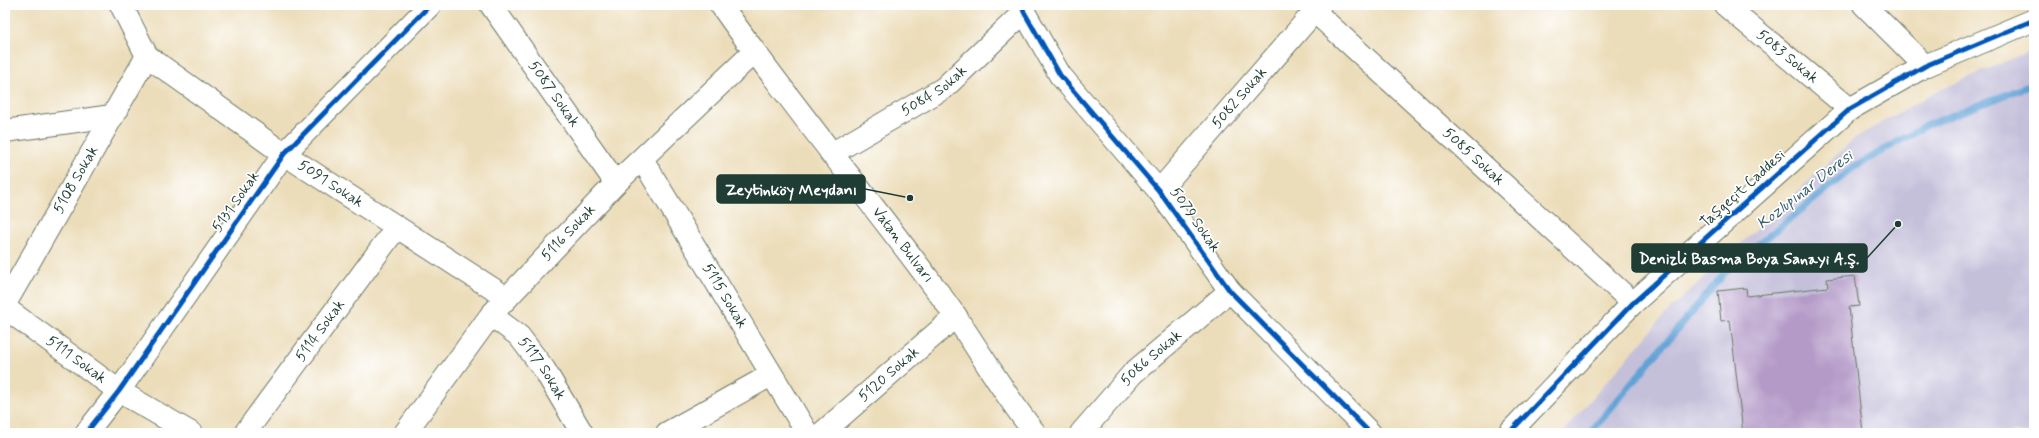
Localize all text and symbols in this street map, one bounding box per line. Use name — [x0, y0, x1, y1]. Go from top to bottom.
street label: 5083 Sokak — [1752, 25, 1822, 88]
street label: 5087 Sokak — [523, 57, 584, 131]
street label: 5084 Sokak — [897, 61, 971, 121]
street label: 5082 Sokak — [1207, 63, 1272, 133]
street label: 5085 Sokak — [1438, 124, 1508, 190]
street label: 5108 Sokak — [49, 142, 103, 217]
street label: Taşgeçit Caddesi — [1696, 145, 1790, 233]
water label: Kozlupınar Deresi — [1753, 145, 1858, 234]
street label: 5091 Sokak — [294, 155, 367, 213]
street label: 5131 Sokak — [208, 167, 264, 237]
callout: Zeytinköy Meydanı — [717, 175, 865, 203]
text: Zeytinköy Meydanı — [725, 180, 857, 201]
street label: 5079 Sokak — [1165, 183, 1225, 257]
street label: 5116 Sokak — [537, 200, 600, 266]
street label: Vatan Bulvarı — [867, 203, 938, 287]
callout: Denizli Basma Boya Sanayi A.Ş. — [1632, 244, 1867, 272]
text: Denizli Basma Boya Sanayi A.Ş. — [1639, 249, 1859, 270]
street label: 5115 Sokak — [697, 260, 752, 332]
street label: 5114 Sokak — [291, 296, 350, 366]
street label: 5086 Sokak — [1116, 326, 1186, 390]
street label: 5111 Sokak — [42, 331, 110, 389]
street label: 5117 Sokak — [513, 333, 570, 404]
street label: 5120 Sokak — [854, 342, 924, 407]

